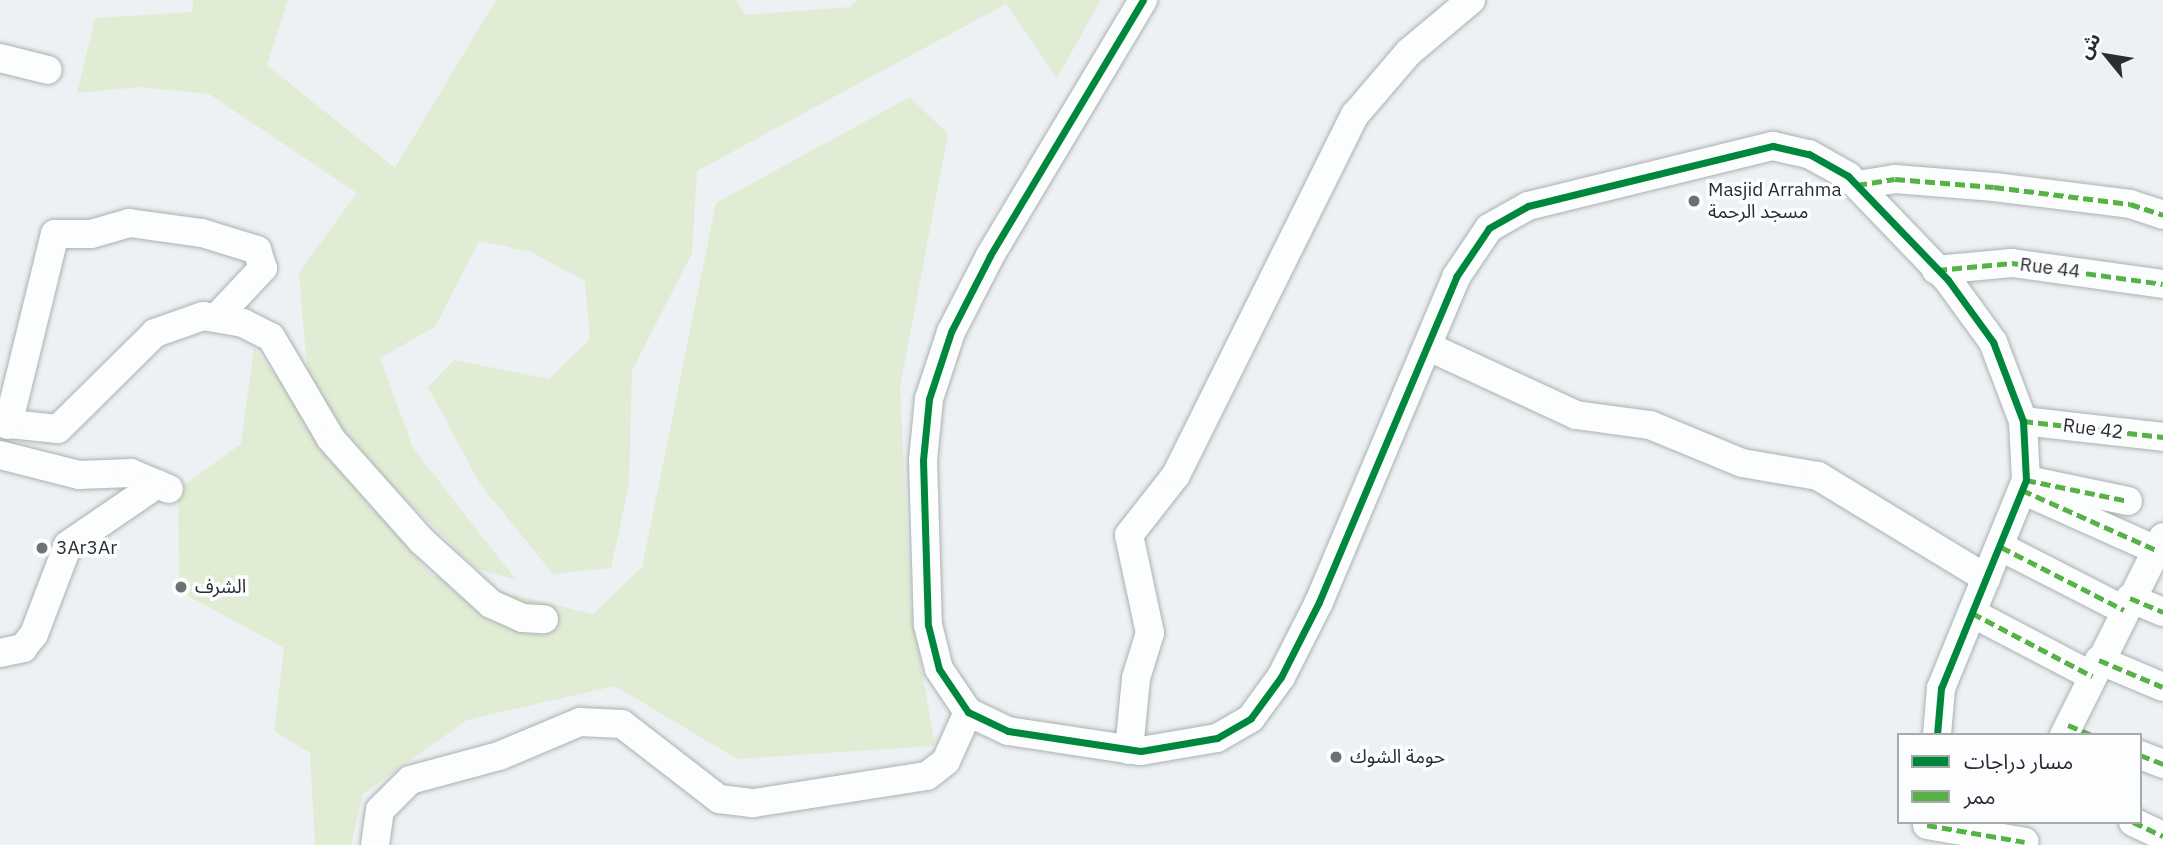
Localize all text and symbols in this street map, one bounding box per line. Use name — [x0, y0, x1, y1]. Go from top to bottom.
north arrow — [2072, 21, 2142, 91]
text: ش — [2072, 28, 2106, 63]
place label: Masjid Arrahma مسجد الرحمة — [1708, 179, 1842, 223]
marker: Masjid Arrahma مسجد الرحمة — [1686, 193, 1702, 209]
street label: Rue 44 — [2019, 253, 2081, 283]
street label: Rue 42 — [2062, 414, 2124, 444]
place label: 3Ar3Ar — [56, 537, 117, 559]
marker: 3Ar3Ar — [34, 540, 50, 556]
place label: الشرف — [195, 576, 246, 598]
marker: الشرف — [173, 579, 189, 595]
legend — [1897, 733, 2142, 824]
place label: حومة الشوك — [1350, 746, 1445, 768]
text: مسار دراجات — [1964, 747, 2073, 775]
marker: حومة الشوك — [1328, 749, 1344, 765]
text: ممر — [1964, 782, 1995, 810]

